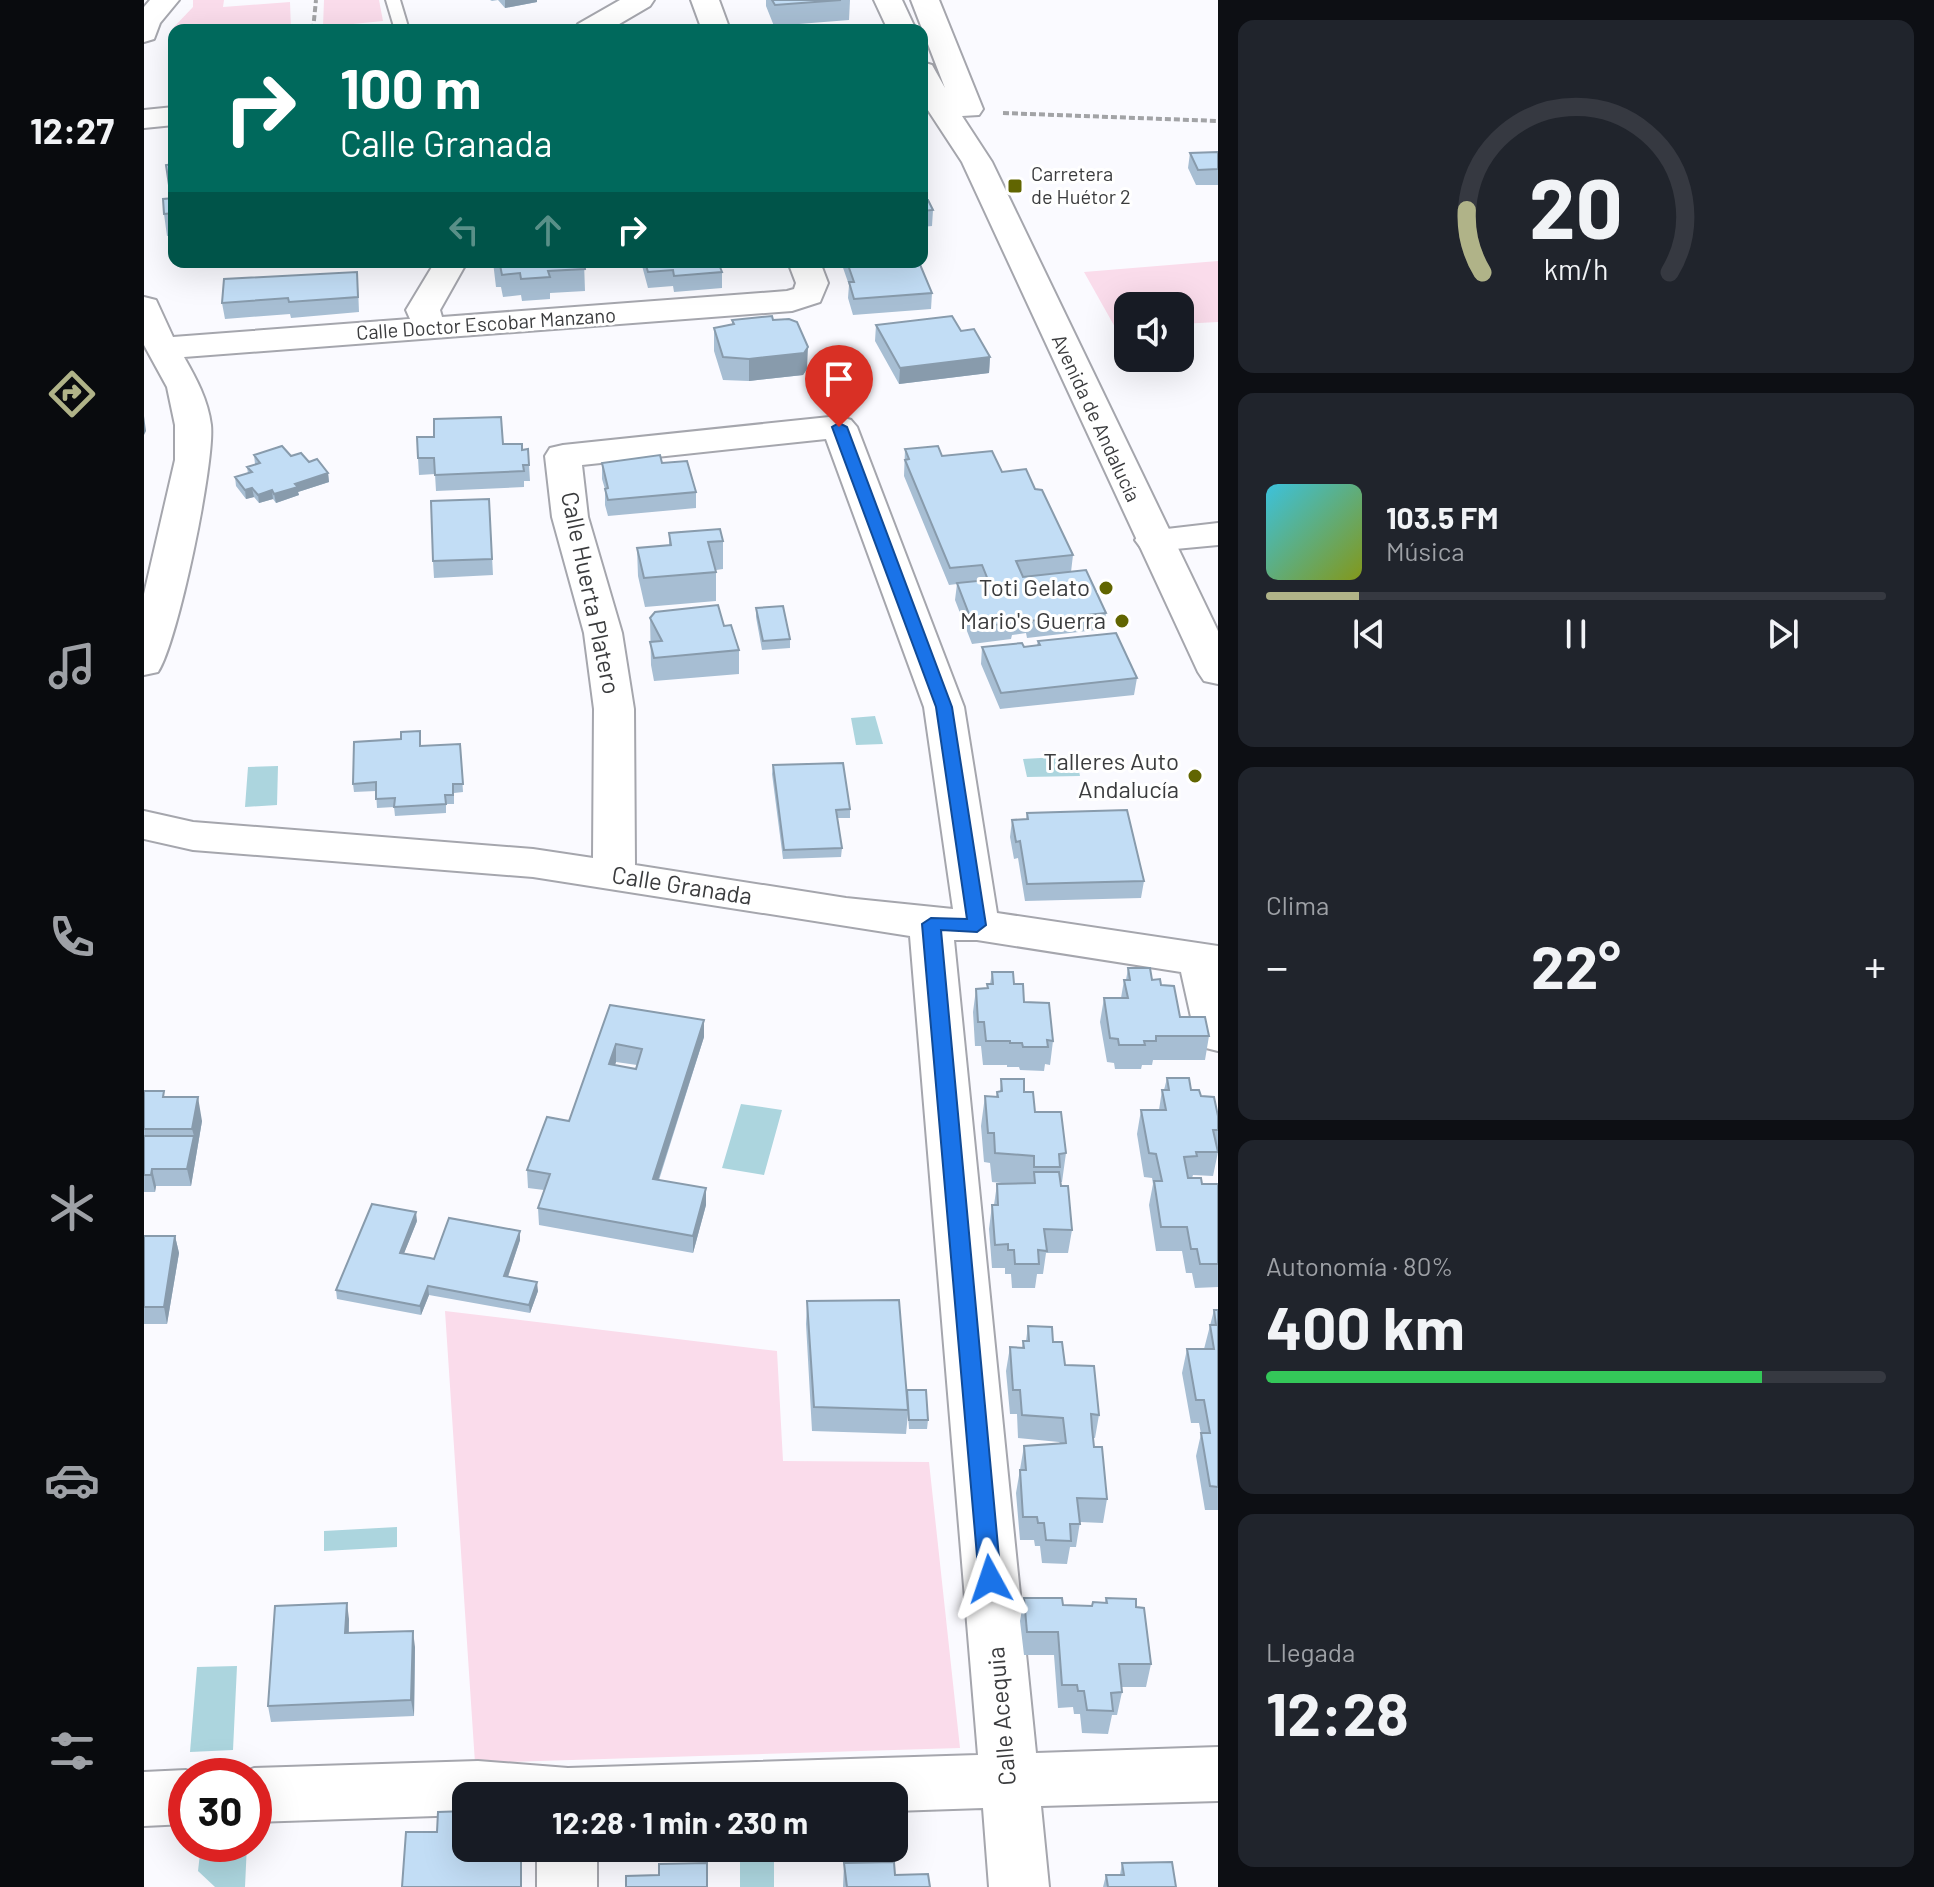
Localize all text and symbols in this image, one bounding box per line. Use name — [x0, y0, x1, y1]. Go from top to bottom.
text: 100 m — [340, 53, 482, 120]
icon: right — [208, 56, 312, 160]
text: 12:27 — [30, 108, 114, 151]
text: Calle Granada — [340, 121, 552, 164]
text: 20 — [1529, 155, 1623, 255]
place label: Carretera de Huétor 2 — [1031, 161, 1131, 208]
marker: Carretera de Huétor 2 — [1006, 177, 1024, 195]
icon: left — [442, 208, 486, 252]
icon: ahead — [526, 208, 570, 252]
icon: right — [610, 208, 654, 252]
text: km/h — [1544, 251, 1608, 286]
map controls — [1114, 292, 1194, 372]
button: sound — [1114, 292, 1194, 372]
street label: Calle Doctor Escobar Manzano — [355, 302, 617, 344]
street label: Avenida de Andalucía — [1048, 330, 1146, 505]
pin — [805, 345, 873, 427]
icon: arrive — [817, 357, 861, 401]
icon: directions — [44, 366, 100, 422]
street label: Calle Huerta Platero — [556, 489, 627, 697]
text: 103.5 FM — [1386, 499, 1498, 535]
text: Música — [1386, 535, 1465, 566]
place label: Toti Gelato — [979, 572, 1090, 601]
marker: Toti Gelato — [1097, 579, 1115, 597]
place label: Mario's Guerra — [960, 605, 1106, 634]
marker: Mario's Guerra — [1113, 612, 1131, 630]
icon: previous — [1347, 612, 1391, 656]
icon: pause — [1554, 612, 1598, 656]
icon: next — [1761, 612, 1805, 656]
icon: music — [44, 638, 100, 694]
place label: Talleres Auto Andalucía — [1043, 746, 1179, 803]
marker: Talleres Auto Andalucía — [1186, 767, 1204, 785]
street label: Calle Granada — [610, 859, 754, 910]
text: Clima — [1266, 889, 1329, 920]
icon: phone — [44, 909, 100, 965]
text: 22° — [1531, 929, 1621, 1001]
text: − — [1266, 939, 1288, 992]
text: + — [1864, 939, 1886, 992]
icon: climate — [44, 1180, 100, 1236]
text: Autonomía · 80% — [1266, 1250, 1453, 1281]
text: 400 km — [1266, 1290, 1465, 1362]
icon: car — [44, 1452, 100, 1508]
position arrow — [948, 1537, 1032, 1621]
text: Llegada — [1266, 1636, 1355, 1667]
street label: Calle Acequia — [980, 1646, 1021, 1787]
text: 12:28 — [1266, 1676, 1409, 1748]
icon: filters — [44, 1723, 100, 1779]
speed limit sign: 30 — [168, 1758, 272, 1862]
text: 12:28 · 1 min · 230 m — [552, 1804, 808, 1840]

